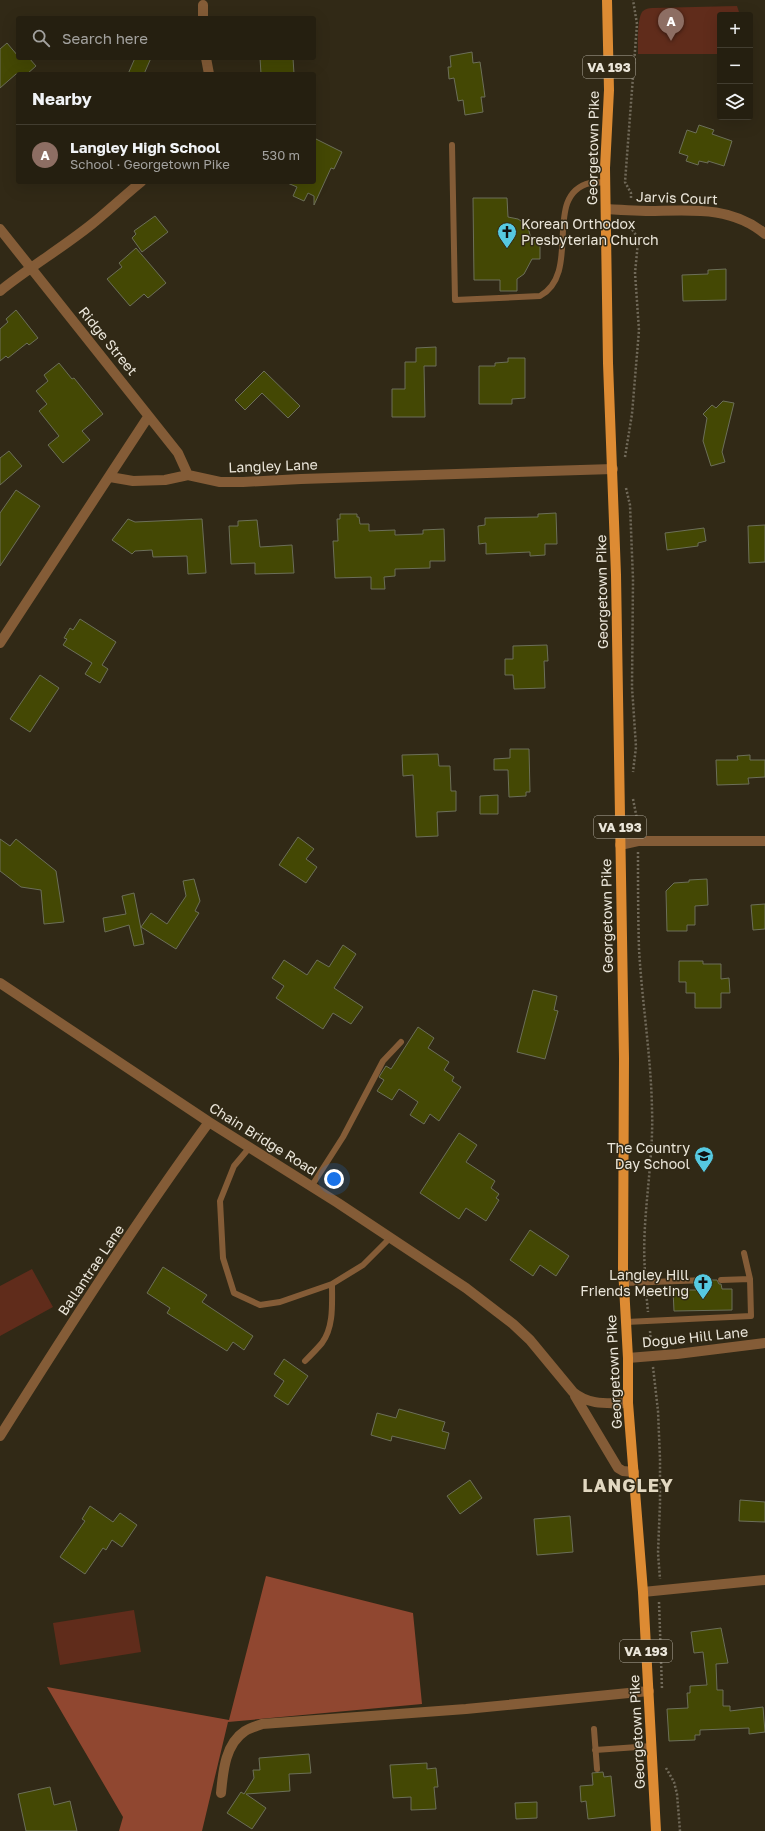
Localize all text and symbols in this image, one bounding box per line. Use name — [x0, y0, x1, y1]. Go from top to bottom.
pin: A — [658, 8, 684, 41]
map controls — [717, 12, 753, 120]
button: + — [717, 12, 753, 48]
search box — [16, 16, 316, 60]
icon: search — [30, 27, 52, 49]
text: Search here — [62, 29, 148, 47]
button: − — [717, 48, 753, 84]
road number: VA 193 — [583, 56, 635, 78]
button: layers — [717, 84, 753, 120]
text: Nearby — [32, 88, 92, 109]
street label: Georgetown Pike — [583, 91, 602, 205]
text: Langley High School — [70, 138, 220, 156]
text: A — [40, 147, 50, 163]
text: 530 m — [262, 147, 300, 163]
text: School · Georgetown Pike — [70, 156, 230, 172]
street label: Jarvis Court — [636, 188, 718, 207]
place label: Korean Orthodox Presbyterian Church — [521, 215, 659, 248]
church icon: Korean Orthodox Presbyterian Church — [496, 221, 518, 249]
street label: Ridge Street — [75, 303, 141, 379]
street label: Langley Lane — [228, 455, 318, 476]
street label: Georgetown Pike — [592, 535, 611, 649]
road number: VA 193 — [594, 816, 646, 838]
street label: Georgetown Pike — [597, 859, 616, 973]
street label: Chain Bridge Road — [206, 1099, 320, 1179]
place label: The Country Day School — [607, 1139, 690, 1172]
school or university icon: The Country Day School — [693, 1145, 715, 1173]
your location — [324, 1169, 344, 1189]
street label: Ballantrae Lane — [54, 1221, 127, 1318]
place label: Langley Hill Friends Meeting — [580, 1266, 689, 1299]
church icon: Langley Hill Friends Meeting — [692, 1272, 714, 1300]
street label: Georgetown Pike — [602, 1314, 625, 1430]
street label: Dogue Hill Lane — [641, 1322, 749, 1351]
district label: LANGLEY — [582, 1474, 674, 1496]
road number: VA 193 — [620, 1640, 672, 1662]
street label: Georgetown Pike — [625, 1674, 648, 1790]

